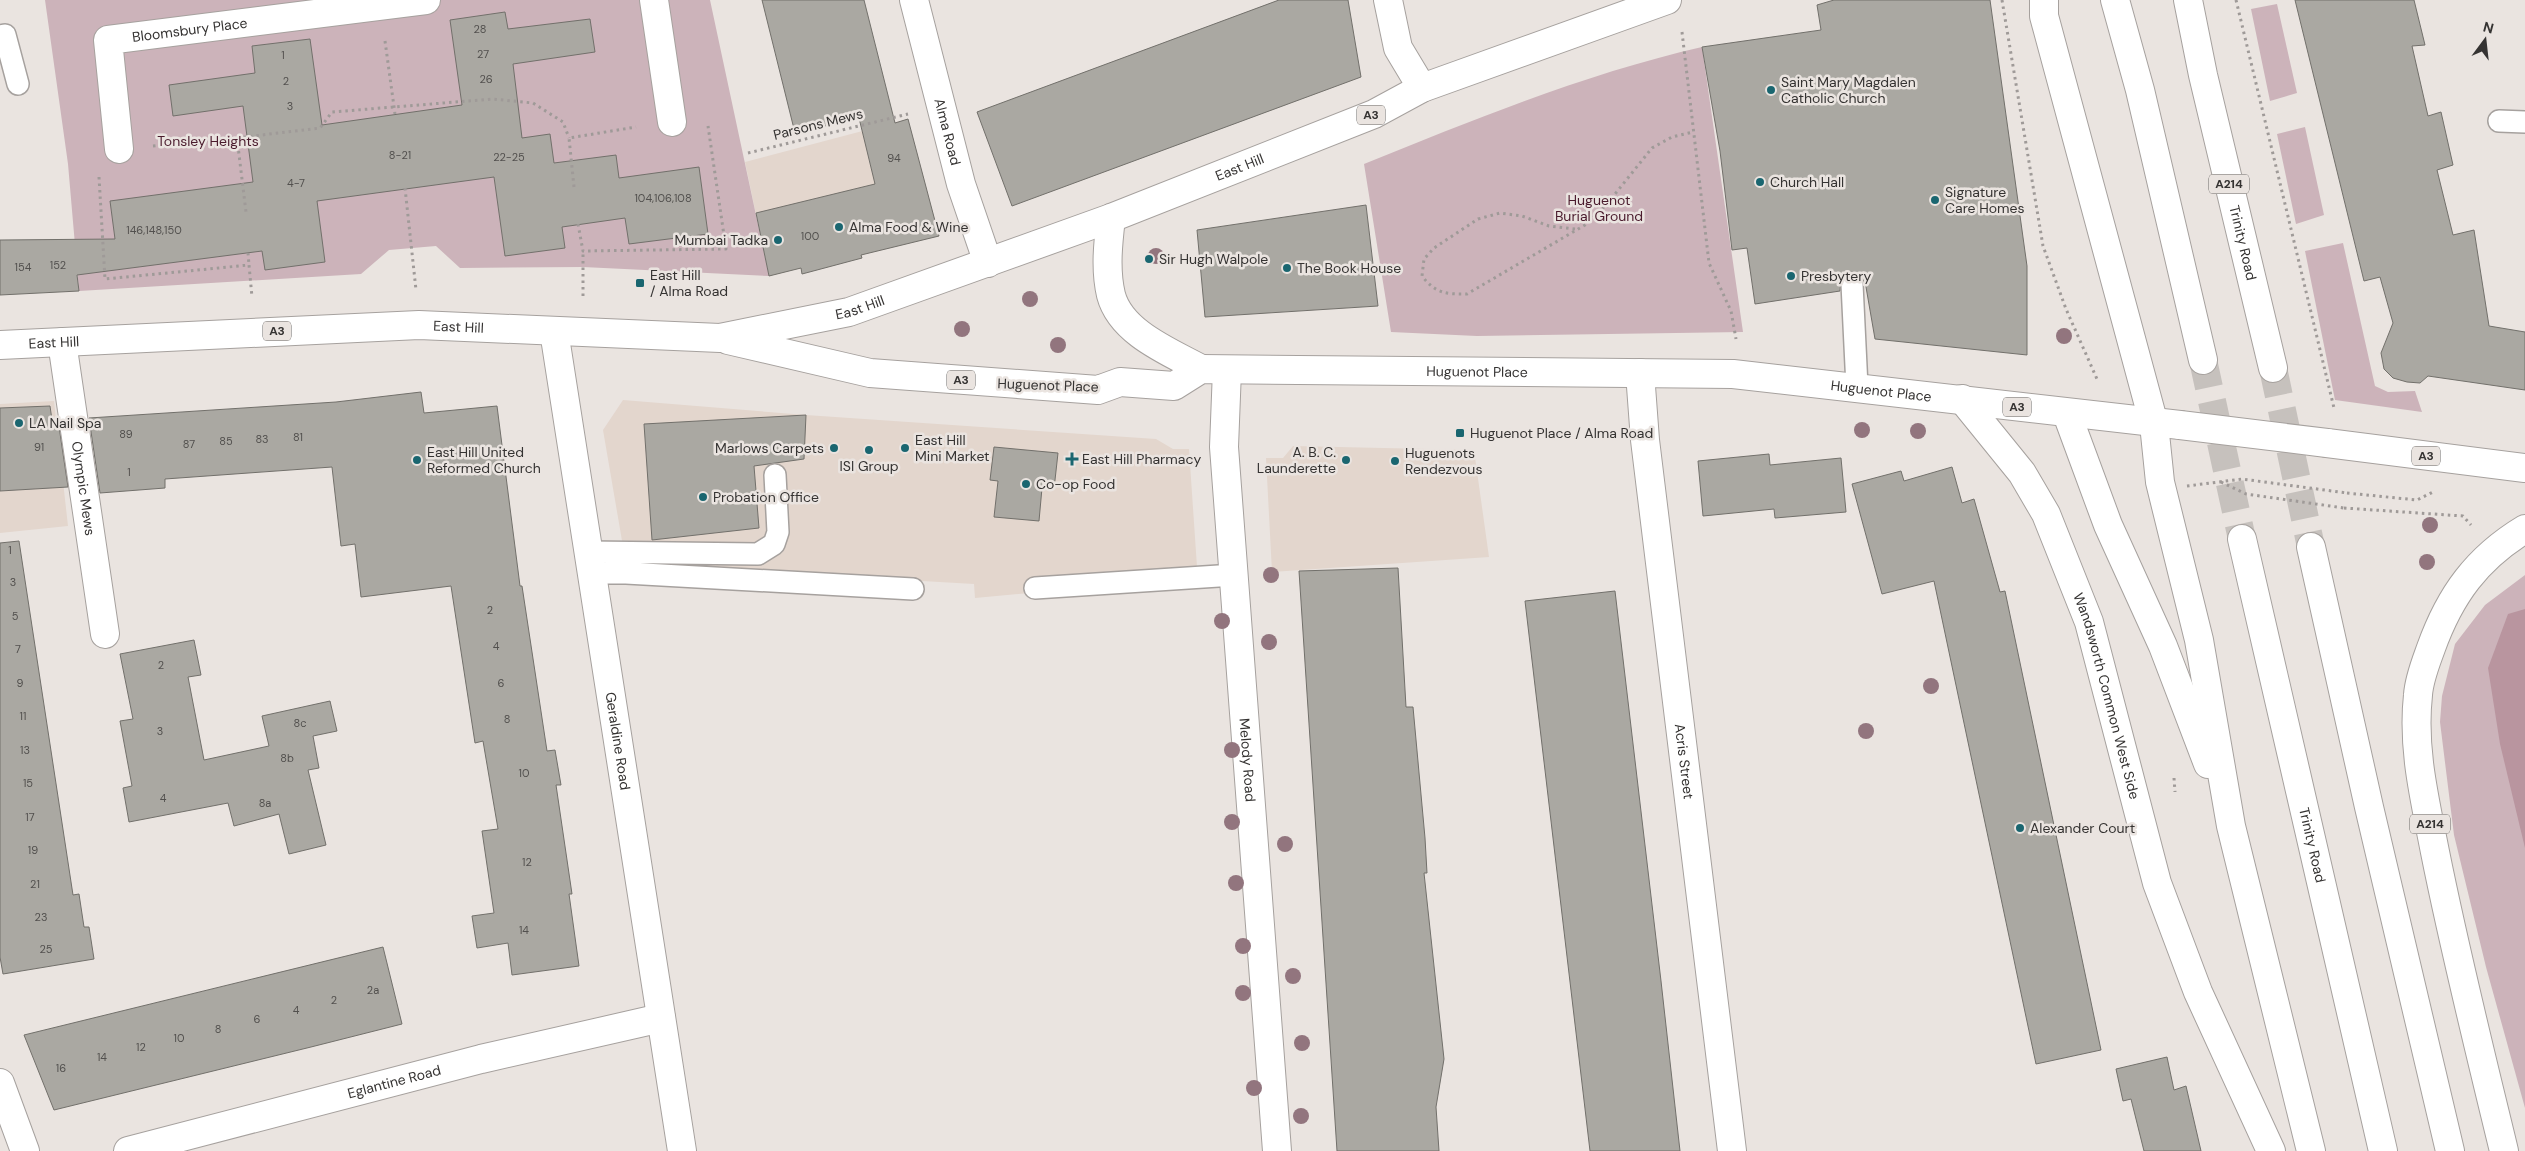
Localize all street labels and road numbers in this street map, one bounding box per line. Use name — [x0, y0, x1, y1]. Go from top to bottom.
street label: Bloomsbury Place — [131, 14, 249, 46]
street label: Alma Road — [930, 96, 965, 167]
street label: Parsons Mews — [771, 104, 865, 144]
road number: A3 — [1357, 106, 1385, 124]
street label: East Hill — [1213, 149, 1266, 185]
road number: A214 — [2209, 174, 2249, 193]
street label: Trinity Road — [2225, 203, 2261, 282]
street label: East Hill — [834, 291, 887, 324]
street label: East Hill — [433, 317, 484, 337]
road number: A3 — [263, 322, 291, 341]
street label: East Hill — [28, 332, 80, 353]
street label: Huguenot Place — [1426, 362, 1528, 381]
road number: A3 — [947, 370, 975, 390]
street label: Huguenot Place — [997, 374, 1099, 396]
street label: Huguenot Place — [1830, 376, 1933, 406]
road number: A3 — [2003, 398, 2031, 417]
street label: Olympic Mews — [68, 440, 99, 537]
road number: A3 — [2412, 446, 2440, 466]
street label: Wandsworth Common West Side — [2069, 590, 2144, 801]
street label: Geraldine Road — [601, 691, 635, 791]
street label: Melody Road — [1235, 717, 1260, 803]
street label: Acris Street — [1671, 723, 1698, 800]
street label: Trinity Road — [2295, 806, 2330, 884]
road number: A214 — [2410, 814, 2450, 834]
street label: Eglantine Road — [346, 1061, 443, 1102]

